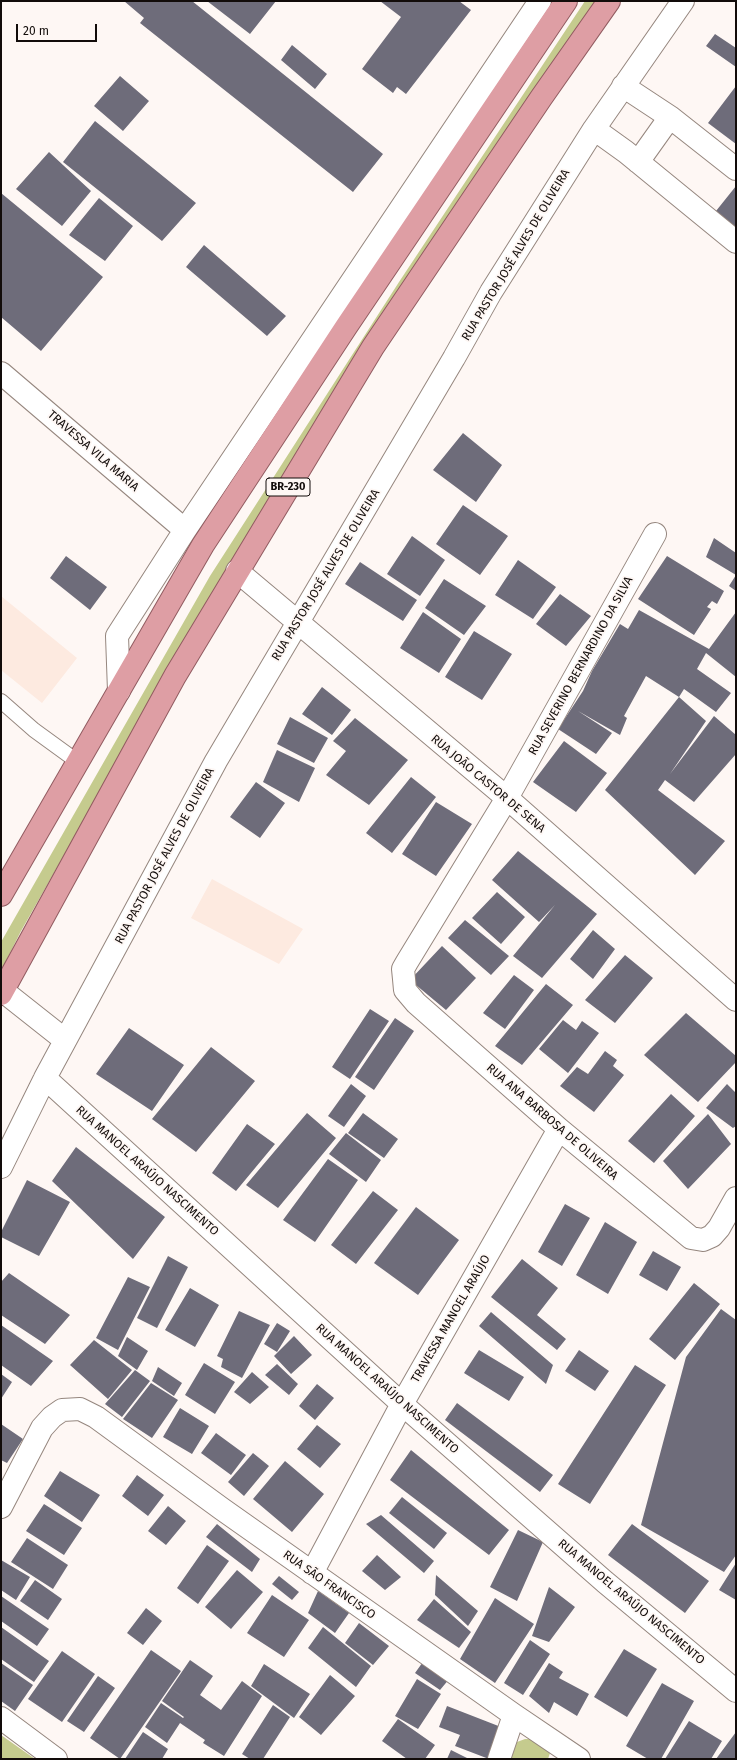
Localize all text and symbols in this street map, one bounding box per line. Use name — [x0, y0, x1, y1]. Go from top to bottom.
scale bar — [18, 16, 99, 42]
text: 20 m — [23, 24, 49, 38]
street label: RUA PASTOR JOSÉ ALVES DE OLIVEIRA — [459, 167, 573, 343]
street label: TRAVESSA VILA MARIA — [44, 407, 142, 495]
road number: BR-230 — [266, 478, 310, 496]
street label: RUA PASTOR JOSÉ ALVES DE OLIVEIRA — [269, 487, 383, 663]
street label: RUA SEVERINO BERNARDINO DA SILVA — [526, 574, 636, 758]
street label: RUA JOÃO CASTOR DE SENA — [428, 732, 548, 836]
street label: RUA PASTOR JOSÉ ALVES DE OLIVEIRA — [112, 765, 218, 947]
street label: RUA ANA BARBOSA DE OLIVEIRA — [483, 1061, 621, 1183]
street label: RUA MANOEL ARAÚJO NASCIMENTO — [73, 1103, 221, 1239]
street label: TRAVESSA MANOEL ARAÚJO — [408, 1253, 494, 1385]
street label: RUA MANOEL ARAÚJO NASCIMENTO — [313, 1321, 461, 1457]
street label: RUA MANOEL ARAÚJO NASCIMENTO — [555, 1536, 707, 1668]
street label: RUA SÃO FRANCISCO — [280, 1548, 378, 1622]

